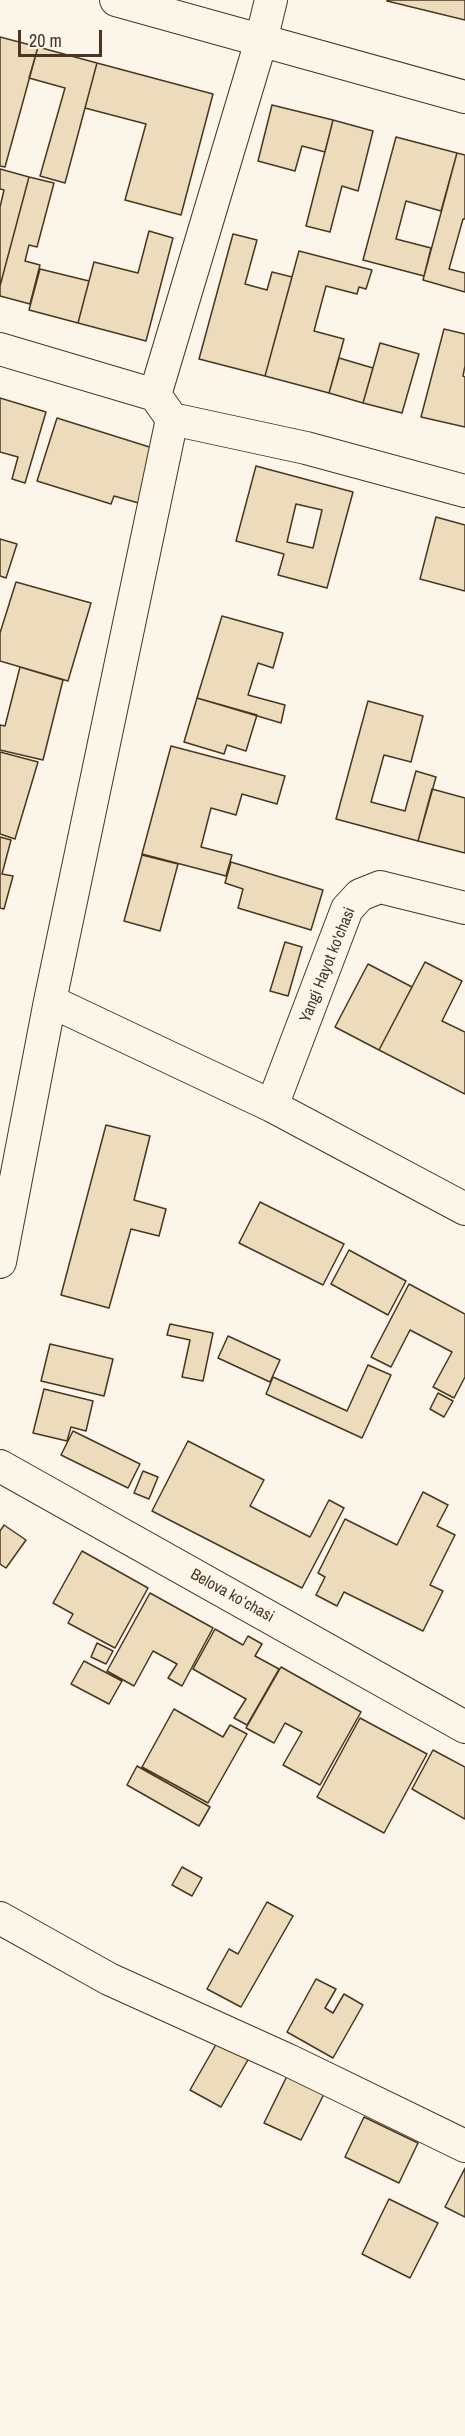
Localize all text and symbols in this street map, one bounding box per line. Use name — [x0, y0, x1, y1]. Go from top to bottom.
scale bar — [21, 18, 105, 56]
text: 20 m — [29, 28, 62, 53]
street label: Yangi Hayot ko'chasi — [296, 905, 360, 1025]
street label: Belova koʻchasi — [187, 1565, 277, 1627]

